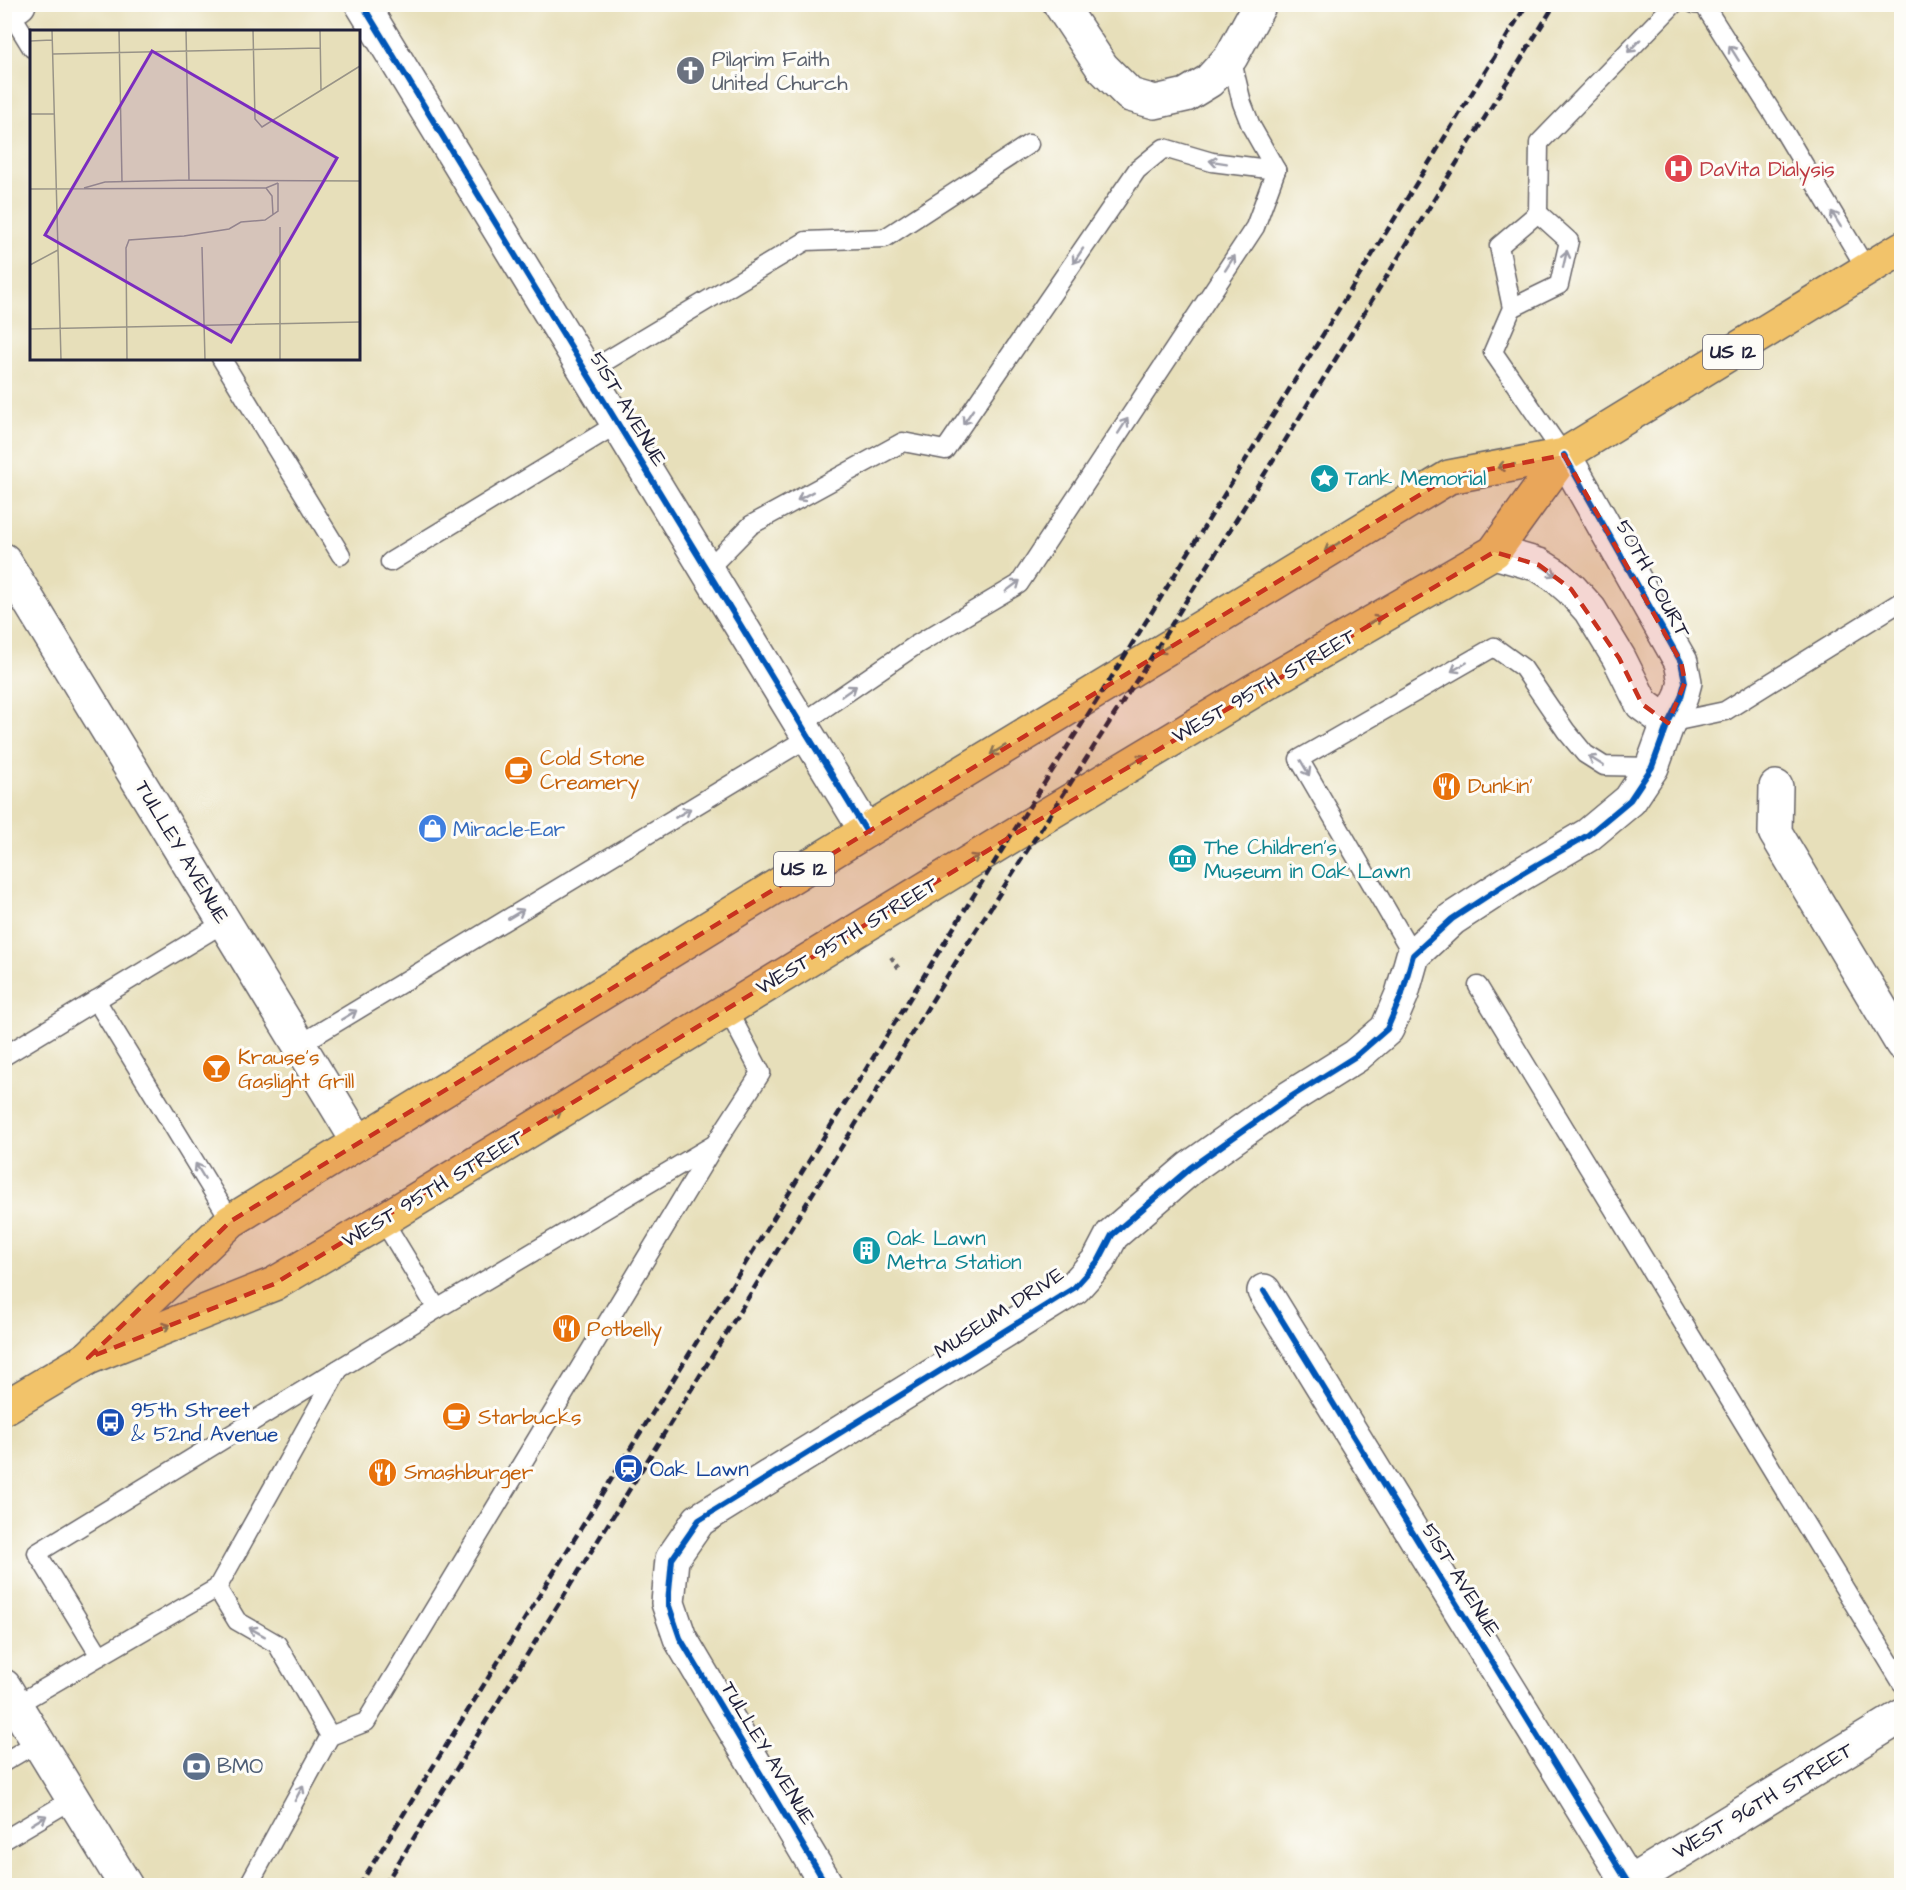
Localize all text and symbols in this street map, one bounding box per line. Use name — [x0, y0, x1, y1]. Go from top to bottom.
inset map — [30, 30, 360, 360]
one-way arrow — [1626, 39, 1641, 54]
place label: Pilgrim Faith United Church — [712, 45, 848, 98]
one-way arrow — [1728, 45, 1740, 62]
church icon: Pilgrim Faith United Church — [675, 55, 707, 87]
hospital icon: DaVita Dialysis — [1663, 153, 1695, 185]
place label: DaVita Dialysis — [1700, 155, 1835, 186]
one-way arrow — [1209, 156, 1229, 167]
one-way arrow — [1830, 211, 1842, 228]
one-way arrow — [1072, 247, 1084, 263]
one-way arrow — [1560, 249, 1571, 269]
one-way arrow — [1224, 255, 1237, 272]
road number: US 12 — [1703, 335, 1763, 369]
street label: 51ST AVENUE — [582, 346, 674, 472]
one-way arrow — [962, 408, 974, 424]
one-way arrow — [1117, 418, 1129, 435]
one-way arrow — [1497, 461, 1516, 472]
place icon: Tank Memorial — [1308, 462, 1340, 494]
place label: Tank Memorial — [1345, 464, 1486, 493]
one-way arrow — [797, 490, 814, 502]
street label: 50TH COURT — [1609, 515, 1698, 644]
one-way arrow — [1324, 542, 1341, 554]
one-way arrow — [1540, 565, 1556, 577]
one-way arrow — [1005, 580, 1021, 593]
one-way arrow — [1366, 615, 1383, 627]
street label: WEST 95TH STREET — [1167, 621, 1362, 750]
one-way arrow — [1157, 643, 1174, 655]
one-way arrow — [1451, 661, 1468, 673]
one-way arrow — [841, 685, 857, 697]
place label: Cold Stone Creamery — [540, 744, 645, 799]
one-way arrow — [990, 744, 1007, 756]
cafe icon: Cold Stone Creamery — [503, 754, 535, 786]
one-way arrow — [1129, 754, 1146, 766]
one-way arrow — [1588, 754, 1605, 766]
one-way arrow — [1299, 759, 1311, 776]
restaurant icon: Dunkin' — [1431, 770, 1463, 802]
place label: Dunkin' — [1468, 772, 1533, 801]
street label: TULLEY AVENUE — [128, 775, 237, 930]
one-way arrow — [674, 806, 691, 818]
shop icon: Miracle-Ear — [416, 813, 448, 845]
place label: Miracle-Ear — [453, 815, 565, 844]
place label: The Children's Museum in Oak Lawn — [1204, 833, 1410, 886]
museum icon: The Children's Museum in Oak Lawn — [1167, 843, 1199, 875]
road number: US 12 — [774, 852, 834, 886]
one-way arrow — [962, 854, 979, 866]
street label: WEST 95TH STREET — [751, 870, 944, 1002]
one-way arrow — [507, 907, 524, 919]
one-way arrow — [340, 1008, 357, 1020]
place label: Krause's Gaslight Grill — [238, 1043, 354, 1098]
bar icon: Krause's Gaslight Grill — [201, 1053, 233, 1085]
one-way arrow — [545, 1109, 562, 1122]
street label: WEST 95TH STREET — [337, 1123, 530, 1255]
one-way arrow — [194, 1163, 206, 1180]
place label: Oak Lawn Metra Station — [887, 1224, 1022, 1277]
building icon: Oak Lawn Metra Station — [850, 1234, 882, 1266]
street label: MUSEUM DRIVE — [928, 1260, 1070, 1366]
restaurant icon: Potbelly — [550, 1313, 582, 1345]
place label: Potbelly — [587, 1315, 662, 1346]
one-way arrow — [152, 1322, 171, 1333]
place label: 95th Street & 52nd Avenue — [131, 1396, 278, 1449]
cafe icon: Starbucks — [441, 1401, 473, 1433]
place label: Starbucks — [478, 1403, 581, 1432]
bus stop icon: 95th Street & 52nd Avenue — [94, 1406, 126, 1438]
station icon: Oak Lawn — [613, 1453, 645, 1485]
place label: Oak Lawn — [650, 1455, 749, 1484]
restaurant icon: Smashburger — [367, 1456, 399, 1488]
place label: Smashburger — [404, 1458, 534, 1489]
street label: 51ST AVENUE — [1415, 1518, 1508, 1643]
one-way arrow — [249, 1626, 266, 1638]
street label: TULLEY AVENUE — [714, 1676, 823, 1831]
street label: WEST 96TH STREET — [1667, 1735, 1860, 1866]
bank icon: BMO — [180, 1750, 212, 1782]
place label: BMO — [217, 1752, 263, 1781]
one-way arrow — [294, 1785, 305, 1803]
one-way arrow — [30, 1813, 47, 1825]

